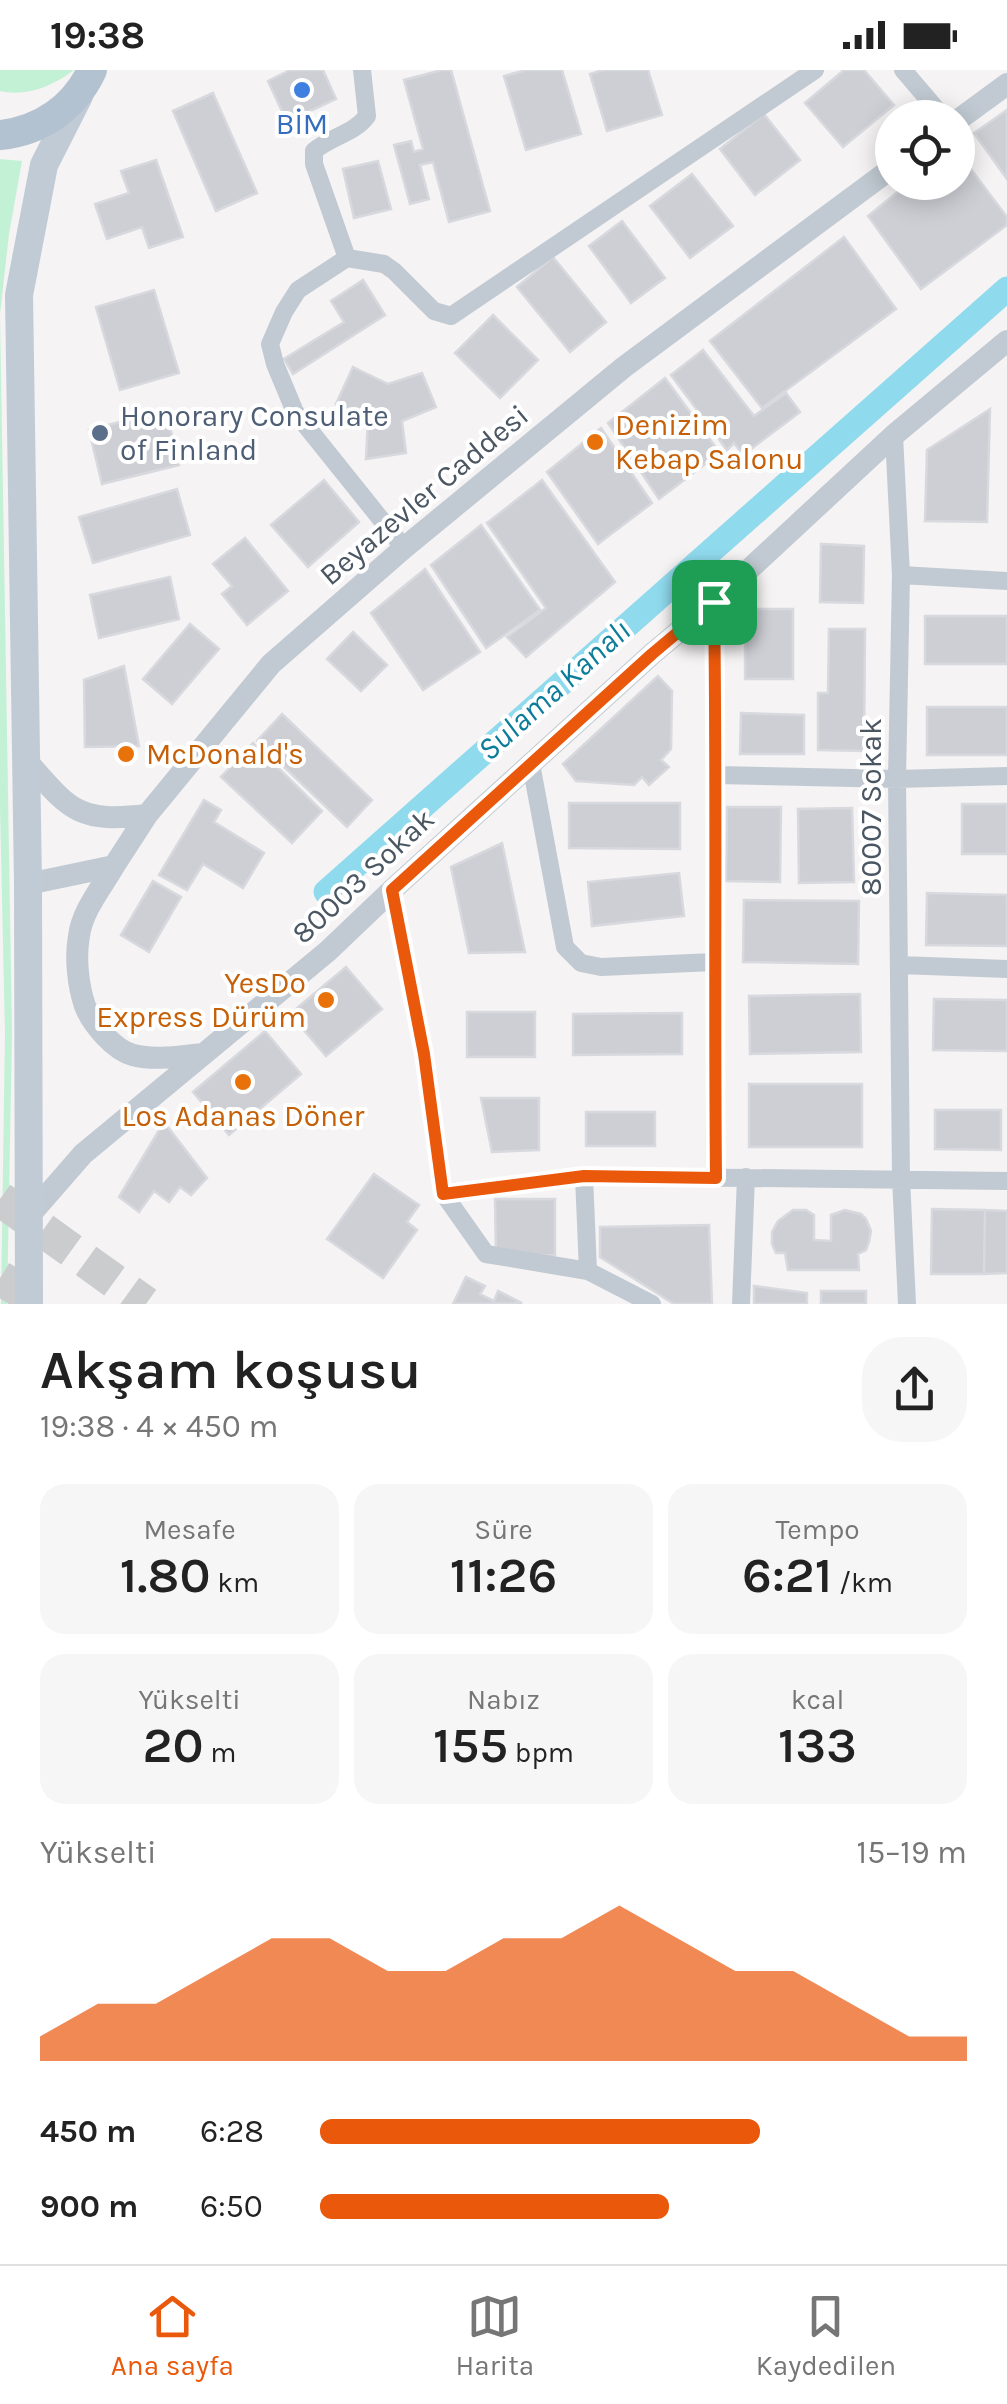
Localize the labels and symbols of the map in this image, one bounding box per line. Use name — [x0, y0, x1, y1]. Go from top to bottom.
marker: BİM — [291, 79, 313, 101]
place label: BİM — [276, 106, 328, 142]
street label: Beyazevler Caddesi — [312, 397, 536, 593]
place label: Honorary Consulate of Finland — [120, 398, 389, 468]
place label: Denizim Kebap Salonu — [615, 407, 803, 477]
marker: Honorary Consulate of Finland — [89, 422, 111, 444]
marker: Denizim Kebap Salonu — [584, 431, 606, 453]
pin — [672, 560, 757, 645]
water label: Sulama Kanalı — [470, 612, 638, 768]
street label: 80007 Sokak — [853, 718, 889, 896]
place label: McDonald's — [146, 736, 304, 772]
marker: McDonald's — [115, 743, 137, 765]
street label: 80003 Sokak — [284, 801, 442, 951]
place label: YesDo Express Dürüm — [96, 965, 306, 1035]
marker: YesDo Express Dürüm — [315, 989, 337, 1011]
marker: Los Adanas Döner — [232, 1071, 254, 1093]
place label: Los Adanas Döner — [122, 1098, 365, 1134]

